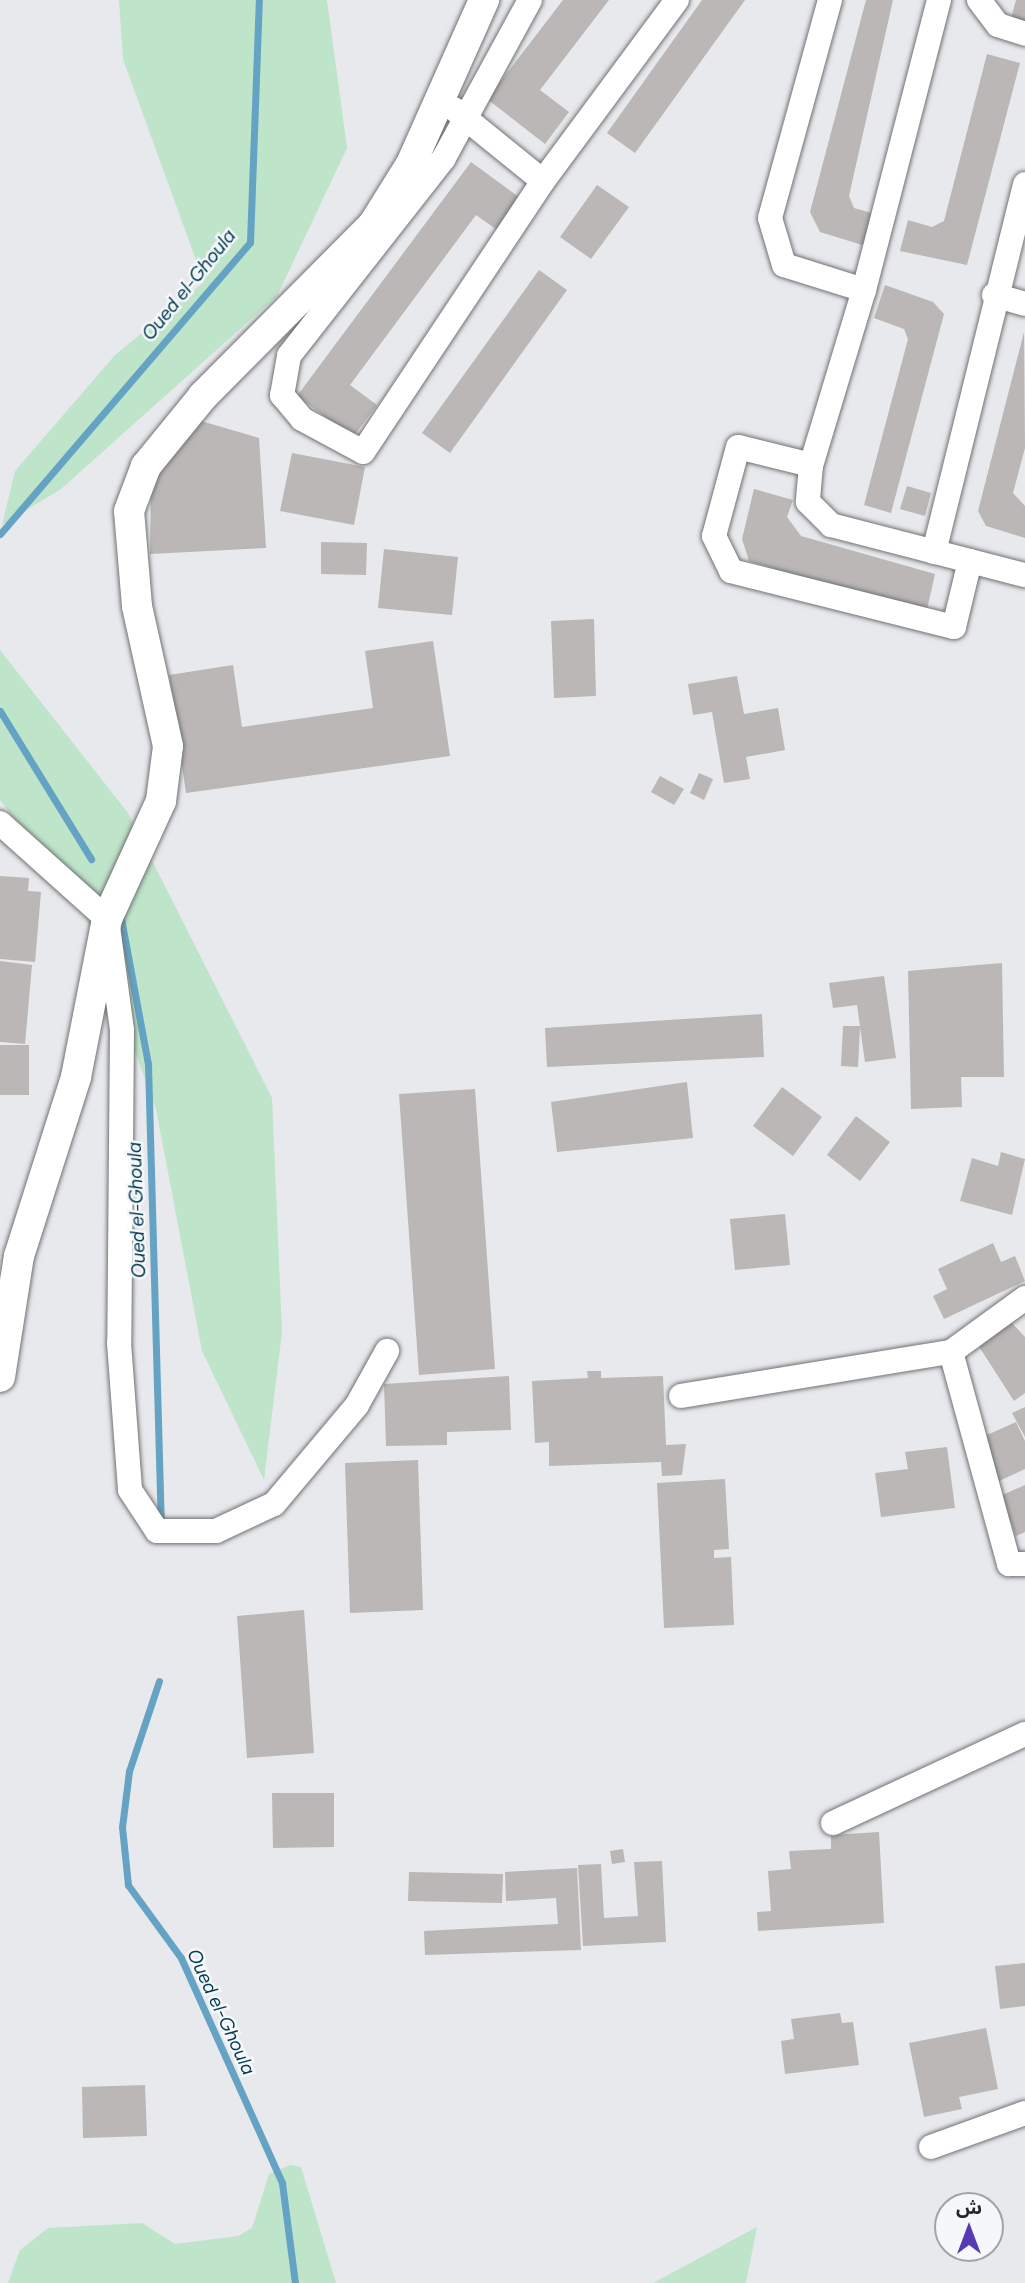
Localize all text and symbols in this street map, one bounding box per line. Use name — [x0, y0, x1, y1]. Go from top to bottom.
water label: Oued el-Ghoula — [137, 225, 241, 345]
water label: Oued el-Ghoula — [123, 1142, 151, 1278]
water label: Oued el-Ghoula — [182, 1945, 260, 2079]
north arrow — [934, 2192, 1004, 2262]
text: ش — [956, 2196, 982, 2219]

